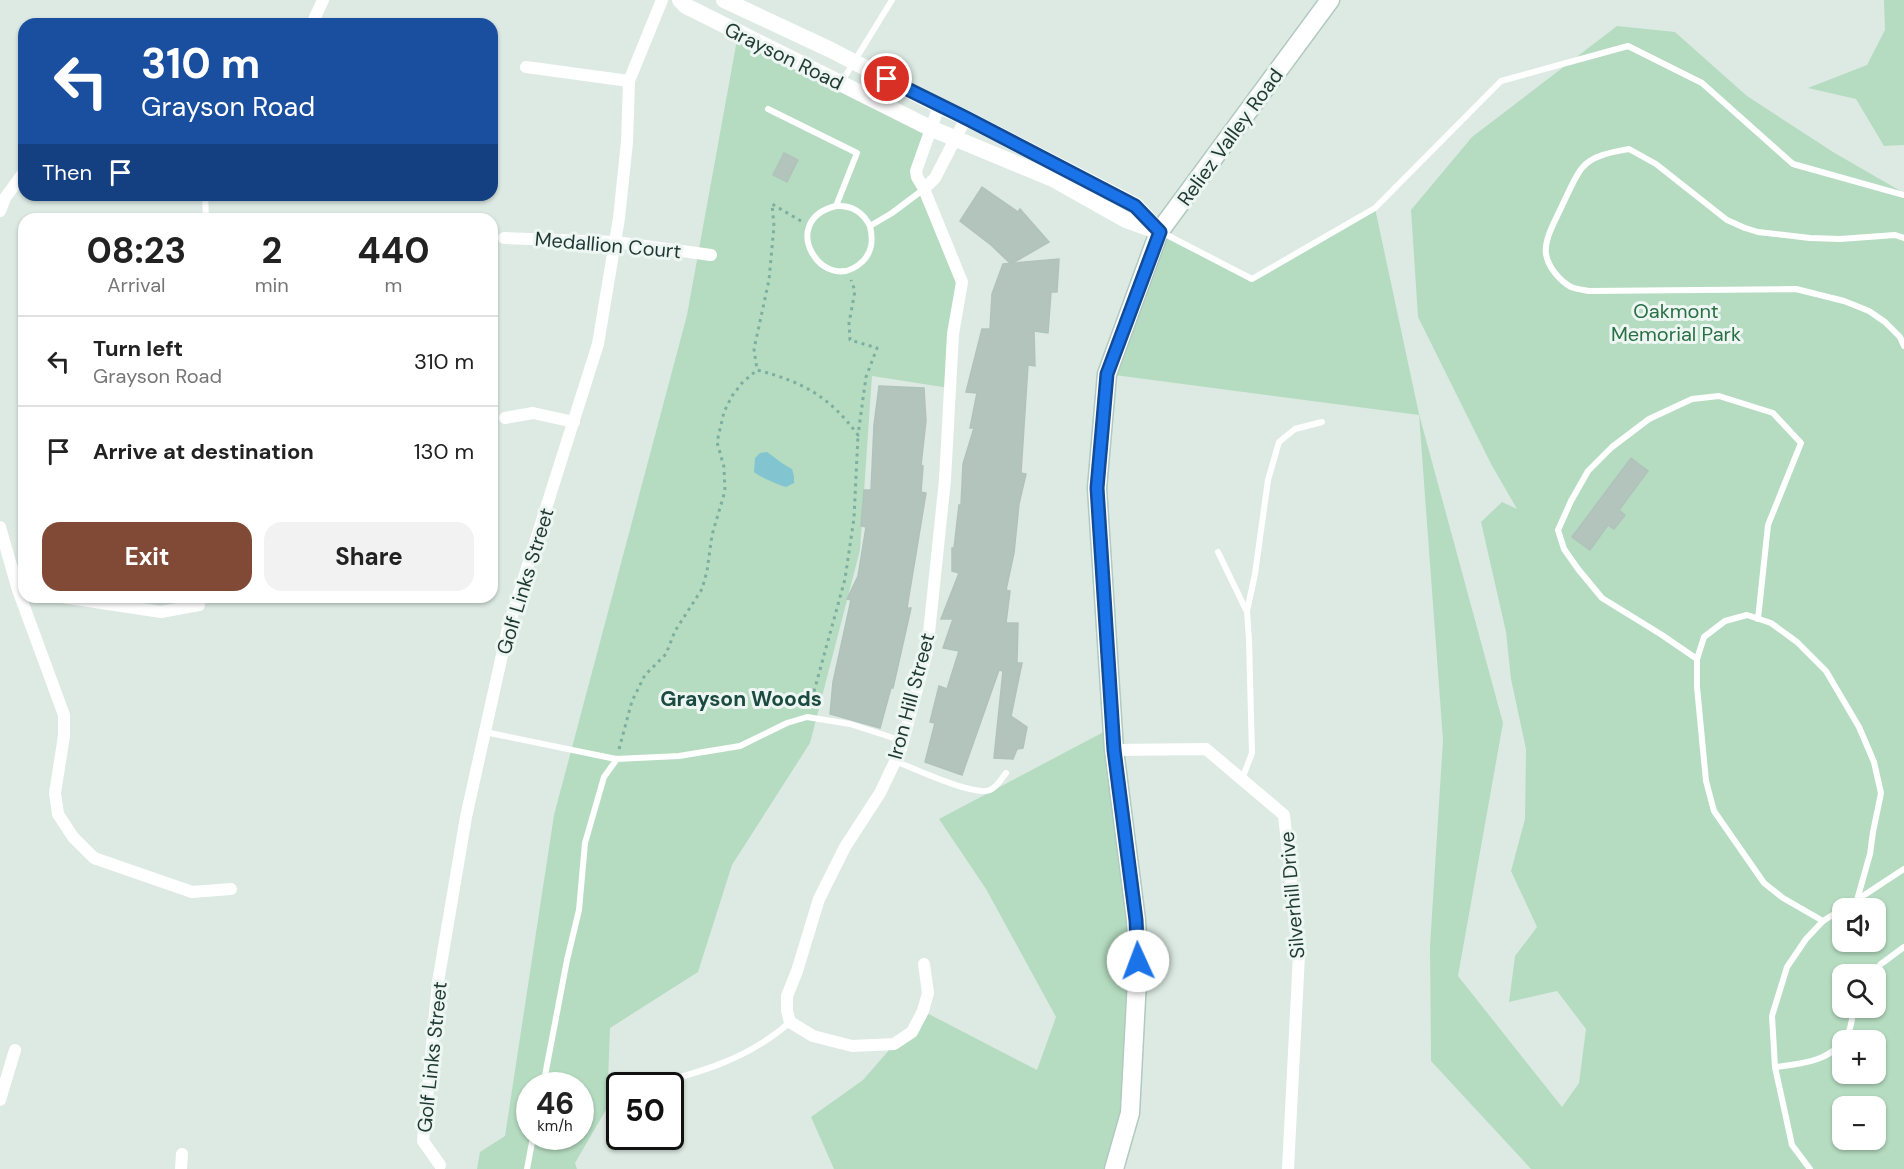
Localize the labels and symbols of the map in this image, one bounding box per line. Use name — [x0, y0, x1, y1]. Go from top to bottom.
street label: Grayson Road — [720, 16, 848, 96]
pin — [861, 53, 912, 104]
street label: Reliez Valley Road — [1171, 63, 1289, 211]
street label: Medallion Court — [534, 226, 682, 264]
park label: Oakmont Memorial Park — [1611, 298, 1741, 347]
street label: Golf Links Street — [490, 504, 560, 657]
street label: Iron Hill Street — [882, 630, 940, 762]
district label: Grayson Woods — [660, 685, 822, 713]
street label: Silverhill Drive — [1273, 830, 1311, 960]
position arrow — [1106, 929, 1170, 993]
street label: Golf Links Street — [411, 980, 453, 1134]
speed limit sign: 50 — [606, 1072, 684, 1150]

